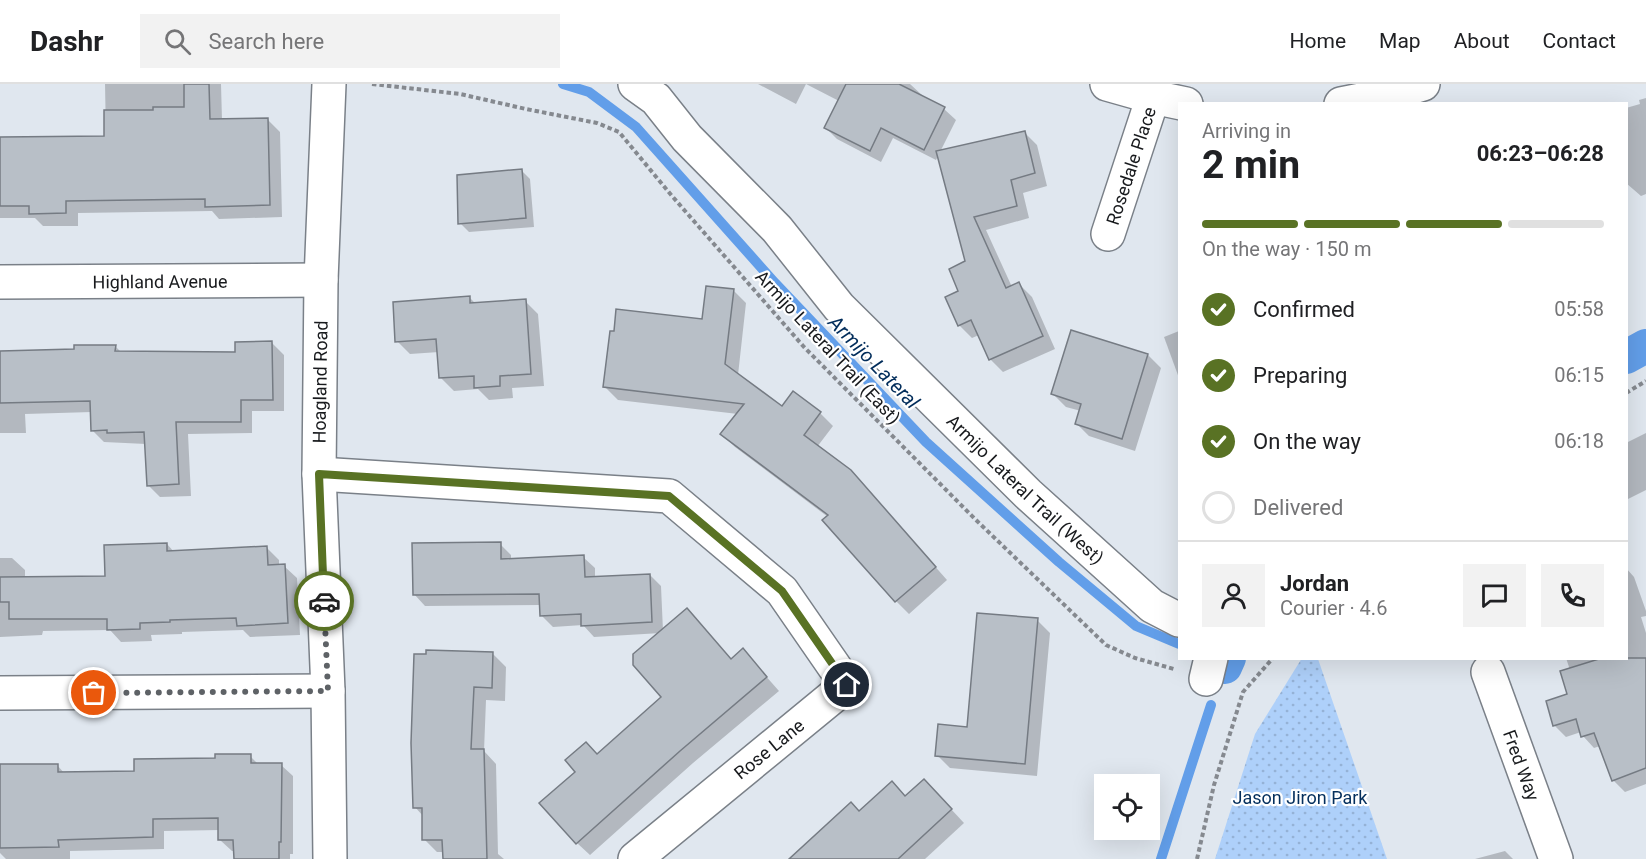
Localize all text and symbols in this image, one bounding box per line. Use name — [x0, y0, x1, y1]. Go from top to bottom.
search box — [140, 14, 560, 68]
text: Dashr — [30, 25, 104, 58]
icon: search — [161, 25, 194, 58]
text: Search here — [209, 29, 324, 54]
text: Home — [1290, 29, 1346, 53]
text: Map — [1379, 29, 1421, 53]
text: About — [1454, 29, 1510, 53]
text: Contact — [1543, 29, 1616, 53]
street label: Rosedale Place — [1101, 104, 1160, 227]
text: Arriving in — [1202, 119, 1291, 143]
text: 06:23–06:28 — [1477, 141, 1604, 166]
text: 2 min — [1202, 142, 1300, 188]
text: On the way · 150 m — [1202, 237, 1371, 261]
street label: Armijo Lateral Trail (East) — [751, 265, 905, 429]
street label: Highland Avenue — [92, 270, 228, 292]
icon: check — [1202, 293, 1235, 326]
text: Confirmed — [1253, 297, 1355, 322]
text: 05:58 — [1554, 297, 1604, 321]
water label: Armijo Lateral — [823, 310, 925, 414]
street label: Hoagland Road — [308, 320, 332, 444]
icon: check — [1202, 359, 1235, 392]
text: Preparing — [1253, 363, 1347, 388]
text: 06:15 — [1554, 363, 1604, 387]
street label: Armijo Lateral Trail (West) — [943, 410, 1108, 569]
icon: check — [1202, 425, 1235, 458]
text: On the way — [1253, 429, 1361, 454]
text: 06:18 — [1554, 429, 1604, 453]
text: Delivered — [1253, 495, 1343, 520]
button: person — [1202, 564, 1265, 627]
button: chat — [1463, 564, 1526, 627]
button: phone — [1541, 564, 1604, 627]
courier — [294, 571, 354, 631]
text: Jordan — [1280, 571, 1349, 596]
icon: car — [308, 585, 341, 618]
text: Courier · 4.6 — [1280, 596, 1387, 620]
pin — [821, 659, 872, 710]
pin — [68, 667, 119, 718]
icon: home — [830, 668, 863, 701]
icon: bag — [77, 676, 110, 709]
street label: Rose Lane — [730, 715, 808, 783]
street label: Fred Way — [1499, 727, 1544, 804]
map controls — [1094, 774, 1160, 840]
button: locate — [1094, 774, 1160, 840]
park label: Jason Jiron Park — [1233, 787, 1368, 808]

